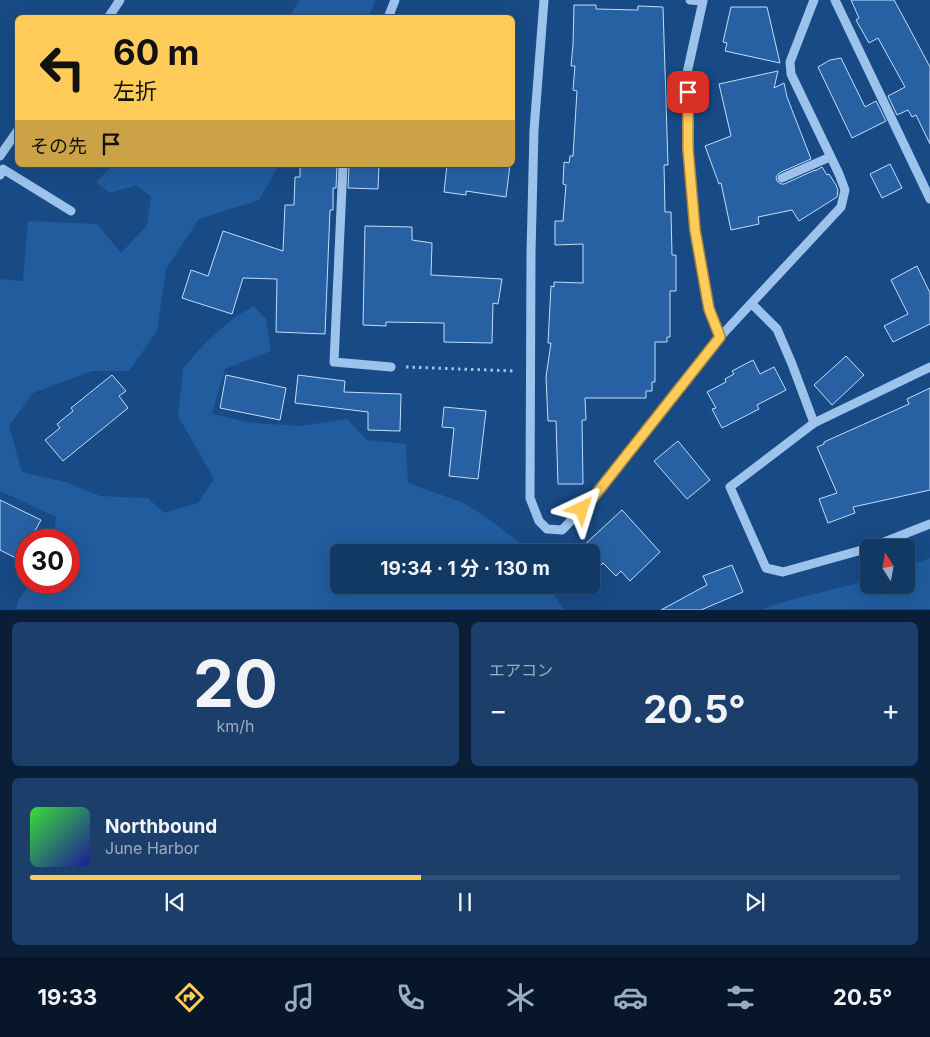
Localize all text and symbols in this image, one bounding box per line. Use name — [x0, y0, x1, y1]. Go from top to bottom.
text: 60 m — [113, 31, 200, 73]
icon: left — [30, 35, 95, 100]
pin — [667, 71, 709, 113]
text: 左折 — [113, 78, 157, 104]
icon: arrive — [674, 78, 702, 106]
icon: arrive — [97, 130, 125, 158]
text: その先 — [30, 135, 87, 158]
position arrow — [555, 482, 607, 534]
speed limit sign: 30 — [15, 529, 80, 594]
north arrow — [860, 539, 915, 594]
map controls — [860, 539, 915, 594]
text: 19:34 · 1 分 · 130 m — [380, 557, 550, 580]
text: 20 — [193, 644, 278, 723]
text: エアコン — [489, 660, 553, 680]
text: 20.5° — [643, 686, 746, 732]
text: − — [489, 693, 508, 727]
text: + — [881, 693, 900, 727]
text: km/h — [216, 716, 255, 736]
text: Northbound — [105, 815, 217, 838]
text: June Harbor — [105, 838, 199, 858]
icon: previous — [161, 888, 189, 916]
icon: pause — [451, 888, 479, 916]
icon: next — [741, 888, 769, 916]
icon: directions — [172, 980, 207, 1015]
icon: music — [282, 980, 317, 1015]
icon: phone — [393, 980, 428, 1015]
icon: climate — [503, 980, 538, 1015]
icon: car — [613, 980, 648, 1015]
icon: filters — [723, 980, 758, 1015]
text: 19:33 — [38, 984, 97, 1010]
text: 20.5° — [833, 984, 892, 1010]

